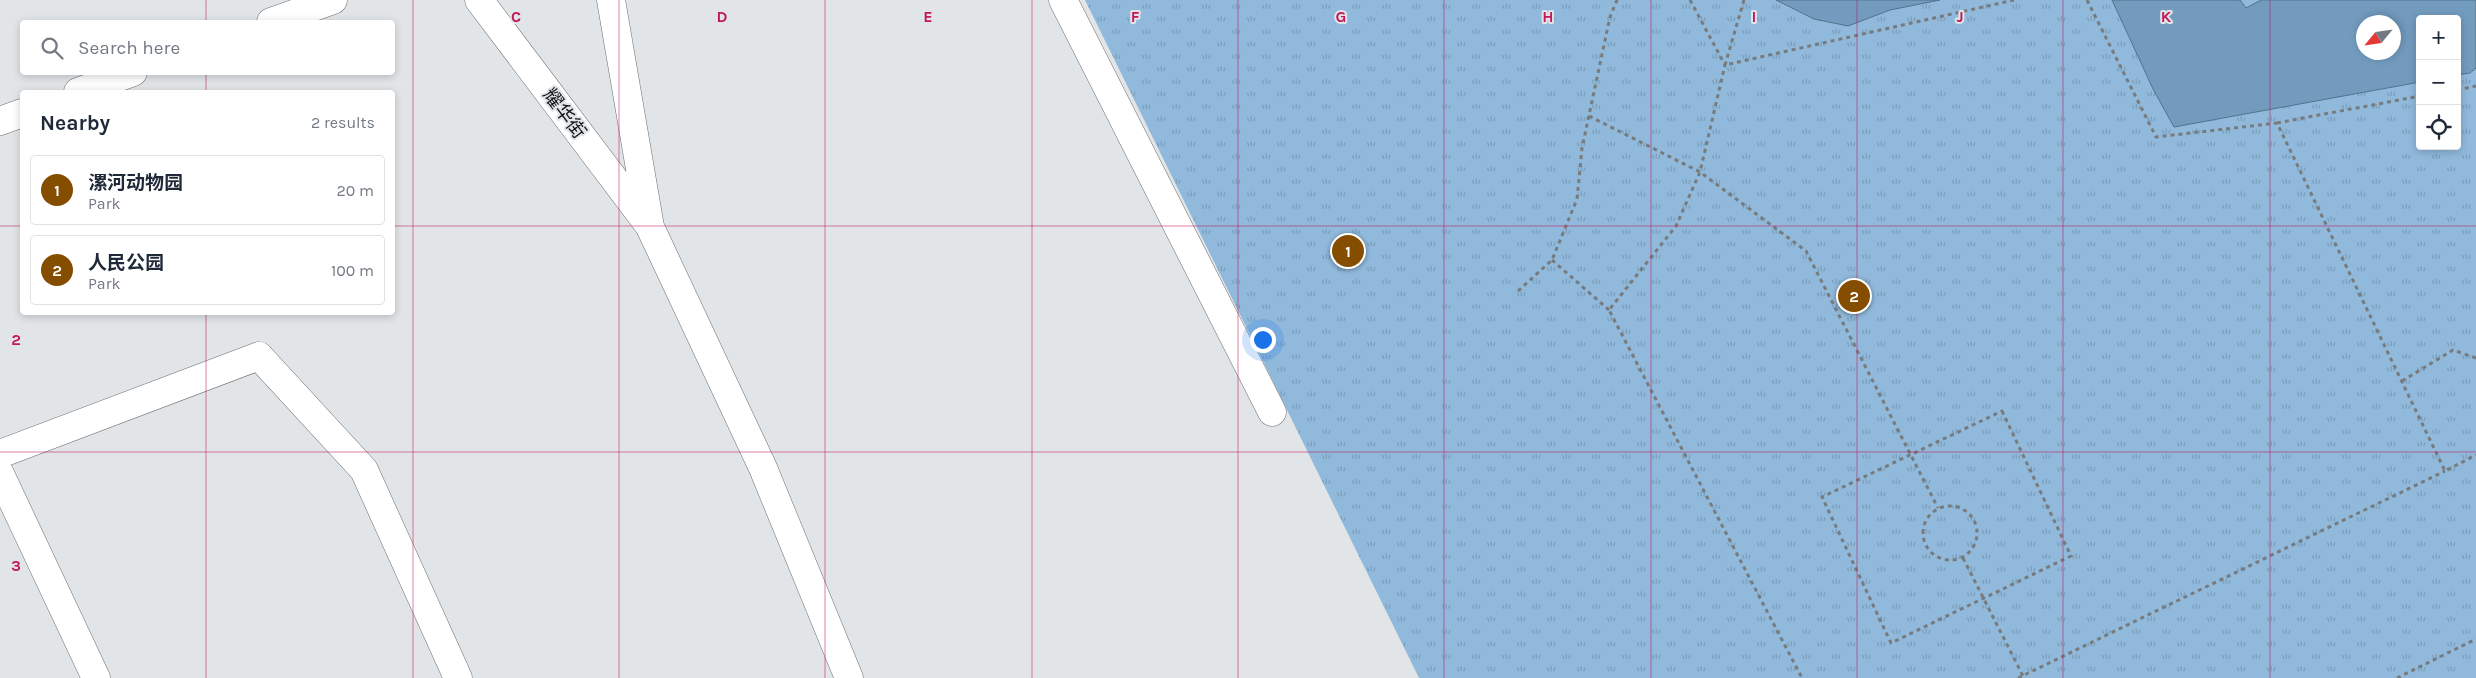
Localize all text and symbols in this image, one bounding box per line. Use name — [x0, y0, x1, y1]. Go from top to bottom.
text: C — [511, 7, 521, 26]
text: D — [717, 7, 728, 26]
text: E — [923, 7, 933, 26]
text: F — [1131, 7, 1140, 26]
text: G — [1336, 7, 1346, 26]
text: H — [1542, 7, 1554, 26]
text: I — [1752, 7, 1756, 26]
text: J — [1956, 7, 1964, 26]
text: K — [2161, 7, 2172, 26]
north arrow — [2356, 15, 2401, 60]
map controls — [2416, 15, 2461, 150]
button: + — [2416, 15, 2461, 60]
search box — [20, 20, 395, 75]
icon: search — [38, 34, 66, 62]
text: Search here — [78, 37, 180, 59]
button: − — [2416, 60, 2461, 105]
street label: 耀华街 — [538, 84, 590, 143]
button: locate — [2416, 105, 2461, 150]
text: Nearby — [40, 111, 110, 135]
text: 2 results — [311, 113, 375, 132]
text: 漯河动物园 — [88, 172, 183, 194]
text: 1 — [54, 181, 60, 200]
text: 20 m — [336, 181, 374, 200]
text: Park — [88, 194, 120, 213]
pin: 1 — [1332, 232, 1364, 270]
text: 人民公园 — [88, 252, 164, 274]
text: 2 — [52, 261, 62, 280]
text: 100 m — [331, 261, 374, 280]
text: Park — [88, 274, 120, 293]
pin: 2 — [1838, 277, 1870, 315]
your location — [1250, 327, 1276, 353]
text: 2 — [11, 330, 21, 349]
text: 3 — [11, 556, 21, 575]

